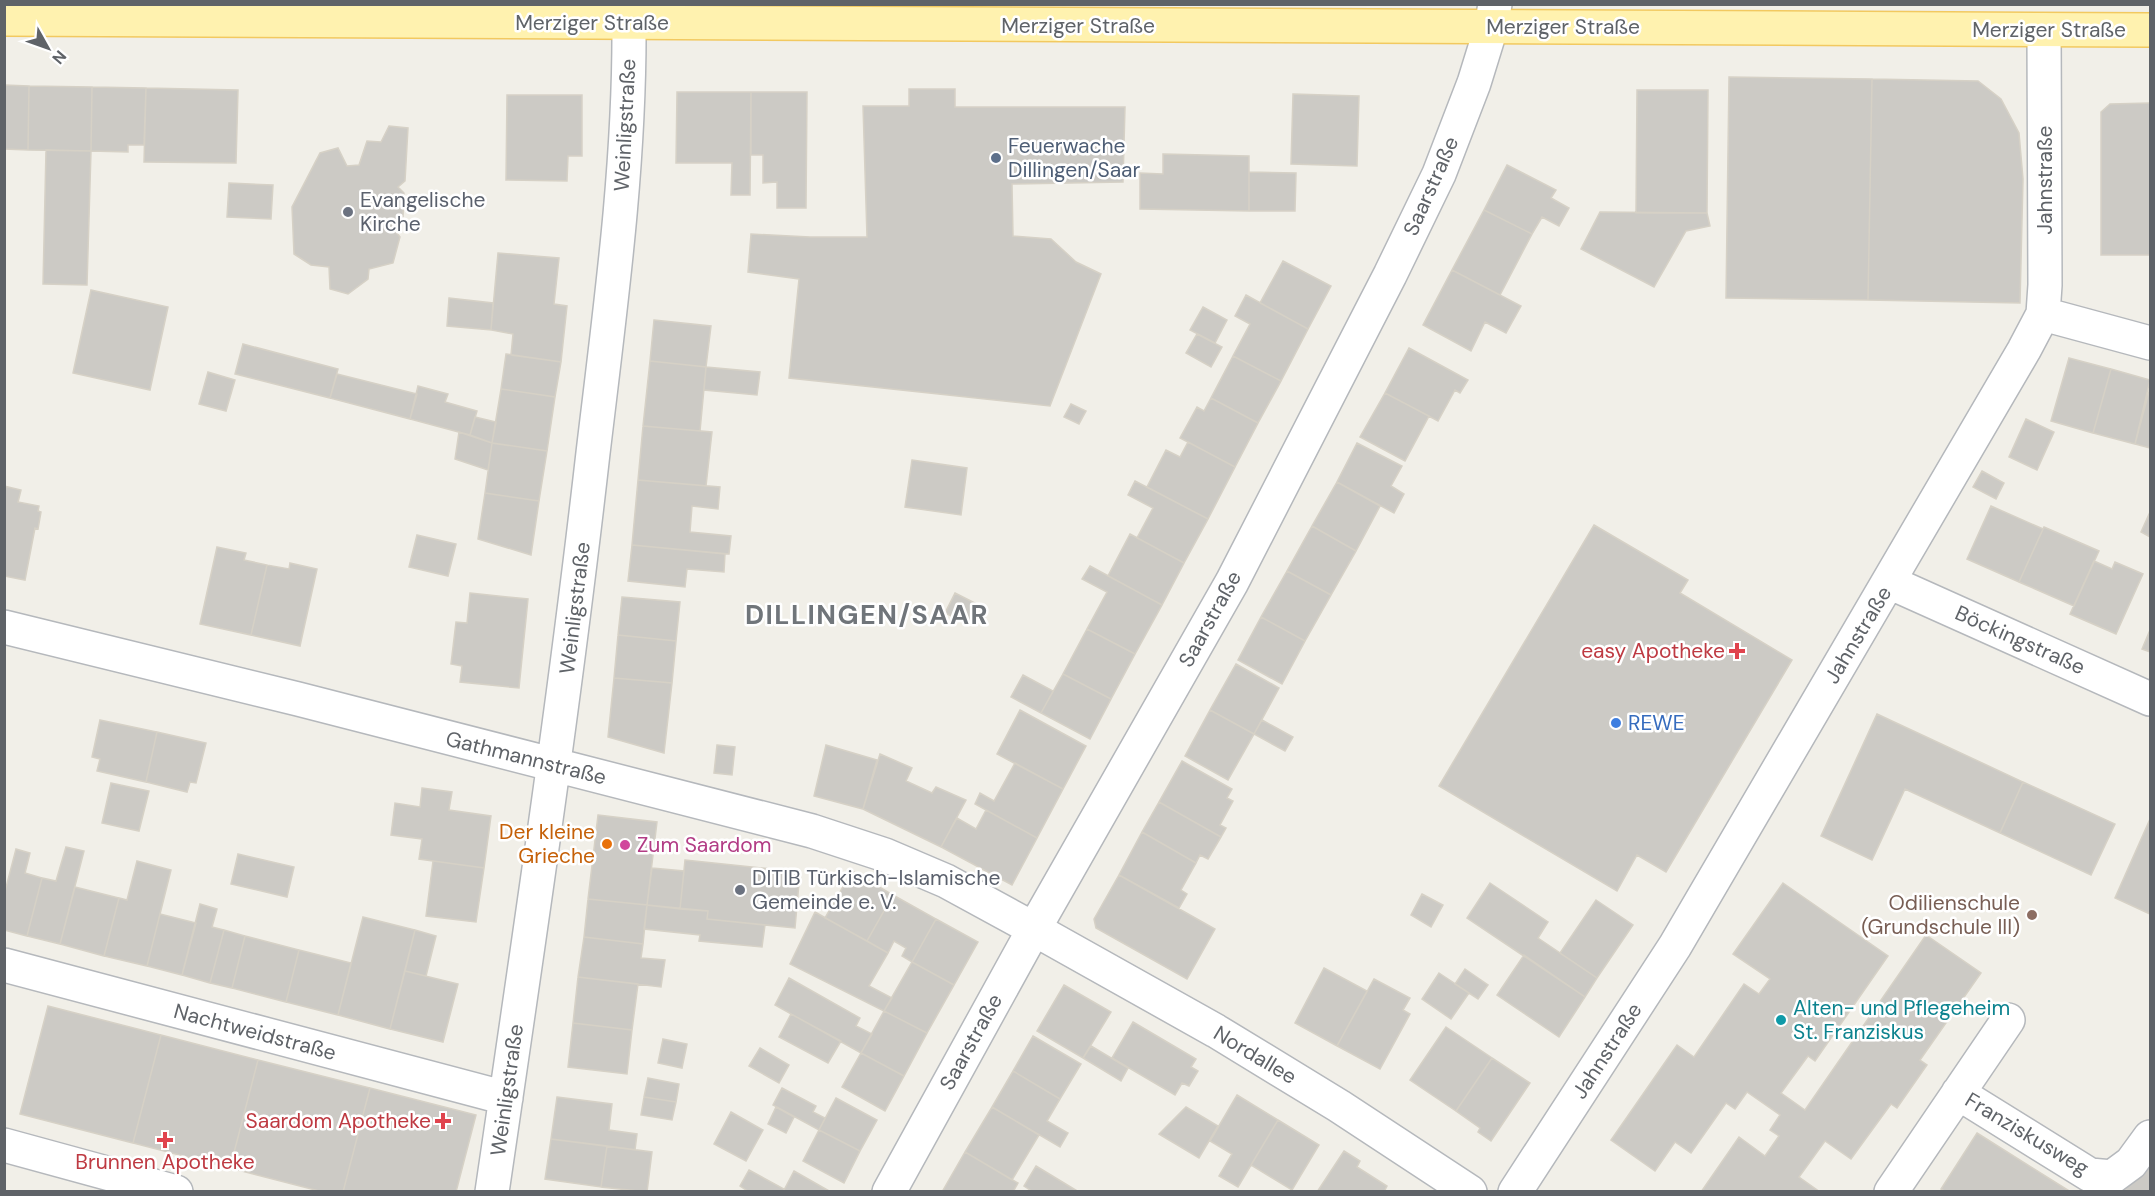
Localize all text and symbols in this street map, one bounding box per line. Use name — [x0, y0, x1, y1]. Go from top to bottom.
street label: Merziger Straße — [515, 9, 669, 37]
street label: Merziger Straße — [1001, 12, 1155, 40]
street label: Merziger Straße — [1486, 13, 1640, 41]
street label: Merziger Straße — [1972, 16, 2126, 44]
north arrow — [18, 18, 78, 78]
text: N — [47, 46, 71, 69]
street label: Weinligstraße — [608, 58, 642, 192]
street label: Jahnstraße — [2031, 125, 2059, 235]
place label: Feuerwache Dillingen/Saar — [1008, 132, 1140, 184]
street label: Saarstraße — [1397, 132, 1465, 240]
marker: Feuerwache Dillingen/Saar — [989, 151, 1003, 165]
place label: Evangelische Kirche — [360, 186, 485, 238]
marker: Evangelische Kirche — [341, 205, 355, 219]
street label: Weinligstraße — [553, 540, 597, 676]
street label: Saarstraße — [1172, 566, 1248, 672]
street label: Jahnstraße — [1818, 581, 1898, 689]
district label: DILLINGEN/SAAR — [745, 597, 989, 632]
street label: Böckingstraße — [1951, 599, 2089, 681]
place label: easy Apotheke — [1581, 637, 1725, 665]
marker: easy Apotheke — [1730, 644, 1744, 658]
place label: REWE — [1628, 709, 1685, 737]
marker: REWE — [1609, 716, 1623, 730]
street label: Gathmannstraße — [443, 725, 609, 792]
place label: Der kleine Grieche — [499, 818, 595, 870]
place label: Zum Saardom — [637, 831, 771, 859]
marker: Der kleine Grieche — [600, 837, 614, 851]
marker: Zum Saardom — [618, 838, 632, 852]
place label: DITIB Türkisch-Islamische Gemeinde e. V. — [752, 864, 1000, 916]
marker: DITIB Türkisch-Islamische Gemeinde e. V. — [733, 883, 747, 897]
place label: Odilienschule (Grundschule III) — [1861, 889, 2020, 941]
marker: Odilienschule (Grundschule III) — [2025, 908, 2039, 922]
street label: Saarstraße — [933, 989, 1009, 1095]
place label: Alten- und Pflegeheim St. Franziskus — [1793, 994, 2010, 1046]
street label: Nachtweidstraße — [171, 997, 339, 1067]
street label: Jahnstraße — [1566, 998, 1648, 1104]
marker: Alten- und Pflegeheim St. Franziskus — [1774, 1013, 1788, 1027]
street label: Nordallee — [1208, 1019, 1302, 1091]
street label: Weinligstraße — [484, 1022, 530, 1158]
street label: Franziskusweg — [1960, 1086, 2094, 1182]
place label: Saardom Apotheke — [246, 1107, 431, 1135]
marker: Saardom Apotheke — [436, 1114, 450, 1128]
marker: Brunnen Apotheke — [158, 1133, 172, 1147]
place label: Brunnen Apotheke — [75, 1148, 255, 1176]

